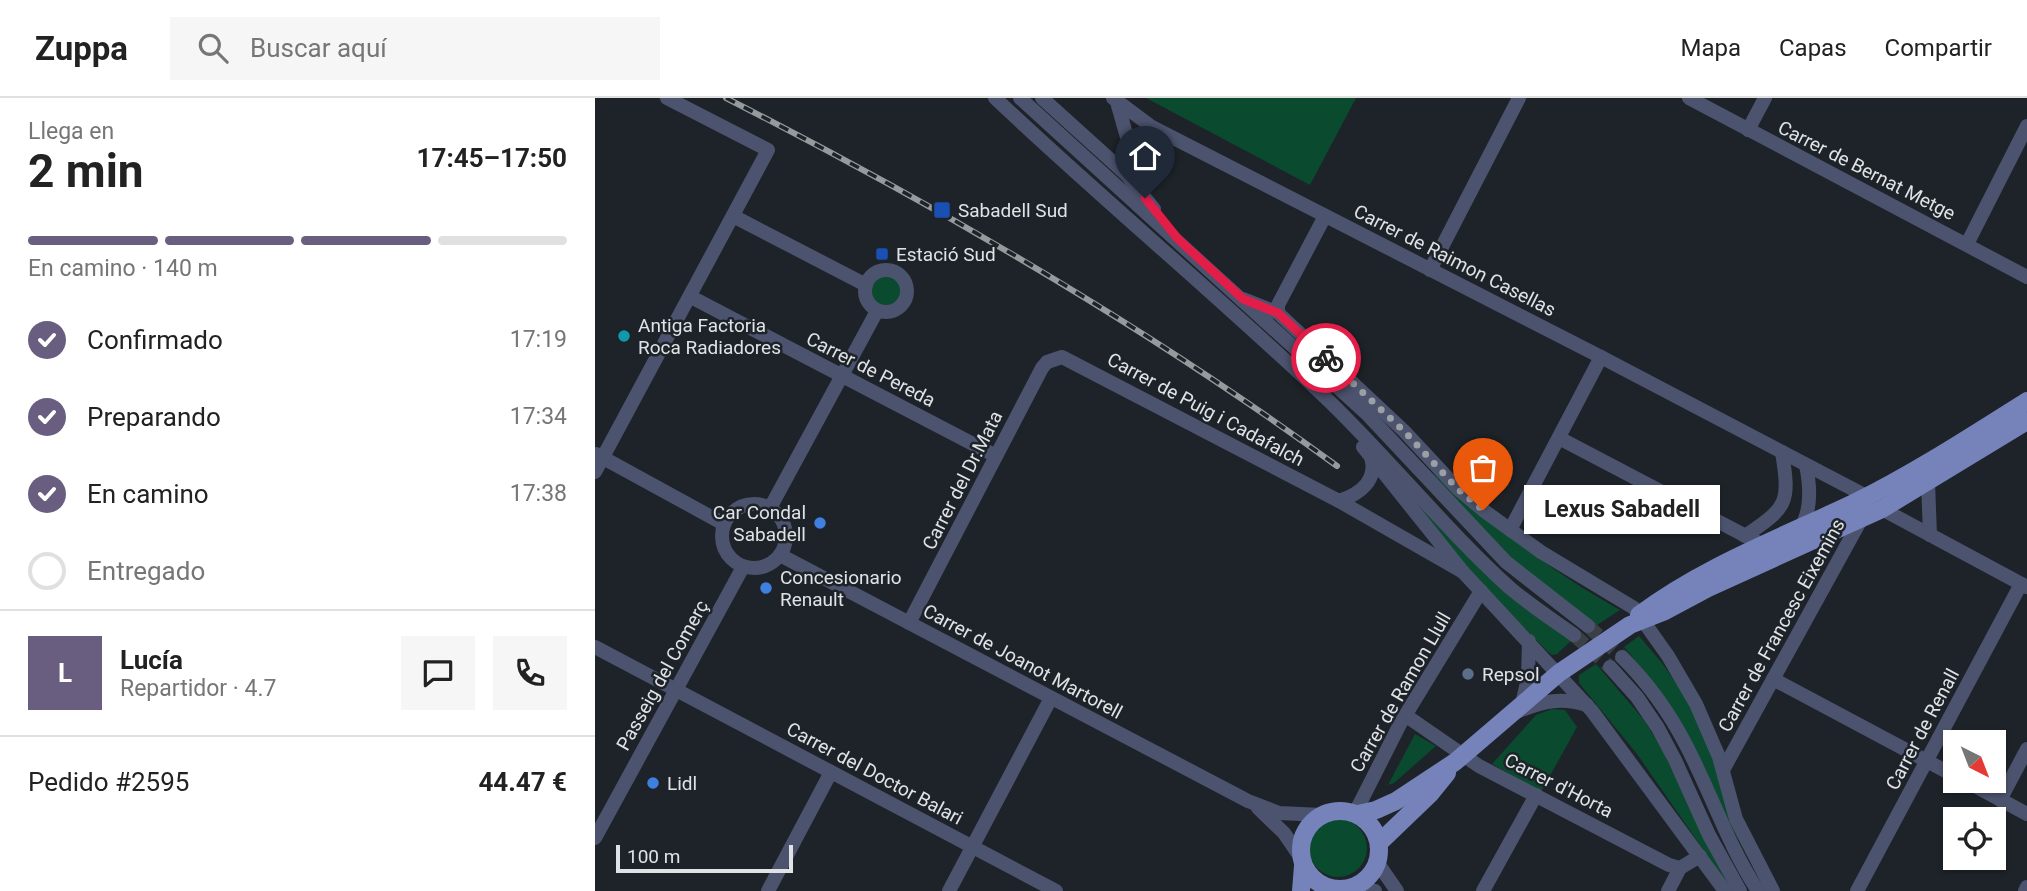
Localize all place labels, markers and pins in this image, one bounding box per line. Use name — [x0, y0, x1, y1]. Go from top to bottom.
pin — [1115, 126, 1175, 198]
place label: Sabadell Sud — [958, 199, 1068, 222]
marker: Sabadell Sud — [932, 200, 952, 220]
place label: Estació Sud — [896, 243, 996, 266]
marker: Estació Sud — [874, 246, 890, 262]
place label: Antiga Factoria Roca Radiadores — [638, 314, 781, 359]
marker: Antiga Factoria Roca Radiadores — [616, 328, 632, 344]
pin — [1453, 438, 1513, 510]
callout: Lexus Sabadell — [1525, 486, 1721, 534]
place label: Car Condal Sabadell — [713, 501, 806, 546]
marker: Car Condal Sabadell — [812, 515, 828, 531]
place label: Concesionario Renault — [780, 566, 902, 611]
marker: Concesionario Renault — [758, 580, 774, 596]
place label: Repsol — [1482, 663, 1540, 686]
marker: Repsol — [1460, 666, 1476, 682]
place label: Lidl — [667, 772, 697, 795]
marker: Lidl — [645, 775, 661, 791]

